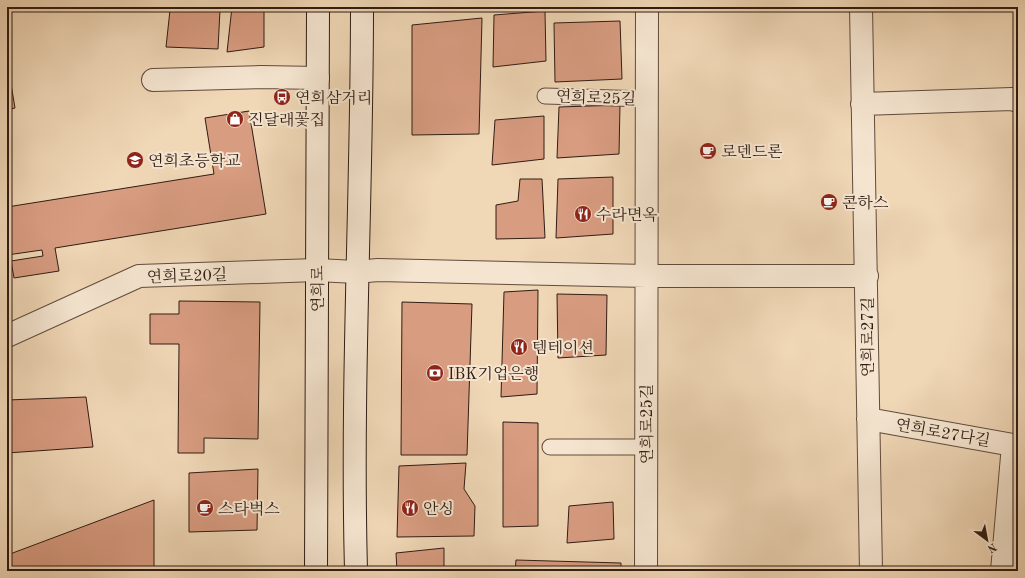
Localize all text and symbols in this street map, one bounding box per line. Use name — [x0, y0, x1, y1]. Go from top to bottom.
bus stop icon: 연희삼거리 — [272, 87, 292, 107]
street label: 연희로25길 — [555, 89, 636, 108]
place label: 연희삼거리 — [295, 90, 372, 107]
shop icon: 진달래꽃집 — [225, 109, 245, 129]
place label: 진달래꽃집 — [248, 111, 325, 129]
cafe icon: 로덴드론 — [698, 141, 718, 161]
place label: 로덴드론 — [721, 144, 783, 161]
school or university icon: 연희초등학교 — [125, 150, 145, 170]
place label: 연희초등학교 — [148, 152, 241, 170]
cafe icon: 콘하스 — [819, 192, 839, 212]
place label: 콘하스 — [842, 195, 889, 212]
restaurant icon: 수라면옥 — [573, 204, 593, 224]
place label: 수라면옥 — [596, 206, 658, 224]
street label: 연희로 — [310, 265, 327, 312]
street label: 연희로20길 — [147, 267, 228, 286]
street label: 연희로27길 — [860, 297, 877, 377]
restaurant icon: 템테이션 — [509, 337, 529, 357]
place label: 템테이션 — [532, 340, 594, 357]
bank icon: IBK기업은행 — [425, 363, 445, 383]
place label: IBK기업은행 — [448, 366, 539, 383]
street label: 연희로25길 — [639, 384, 656, 464]
street label: 연희로27다길 — [894, 417, 991, 450]
cafe icon: 스타벅스 — [195, 498, 215, 518]
restaurant icon: 안싱 — [400, 498, 420, 518]
place label: 스타벅스 — [218, 501, 280, 518]
place label: 안싱 — [423, 501, 454, 518]
north arrow — [967, 520, 1007, 560]
text: N — [985, 540, 998, 554]

